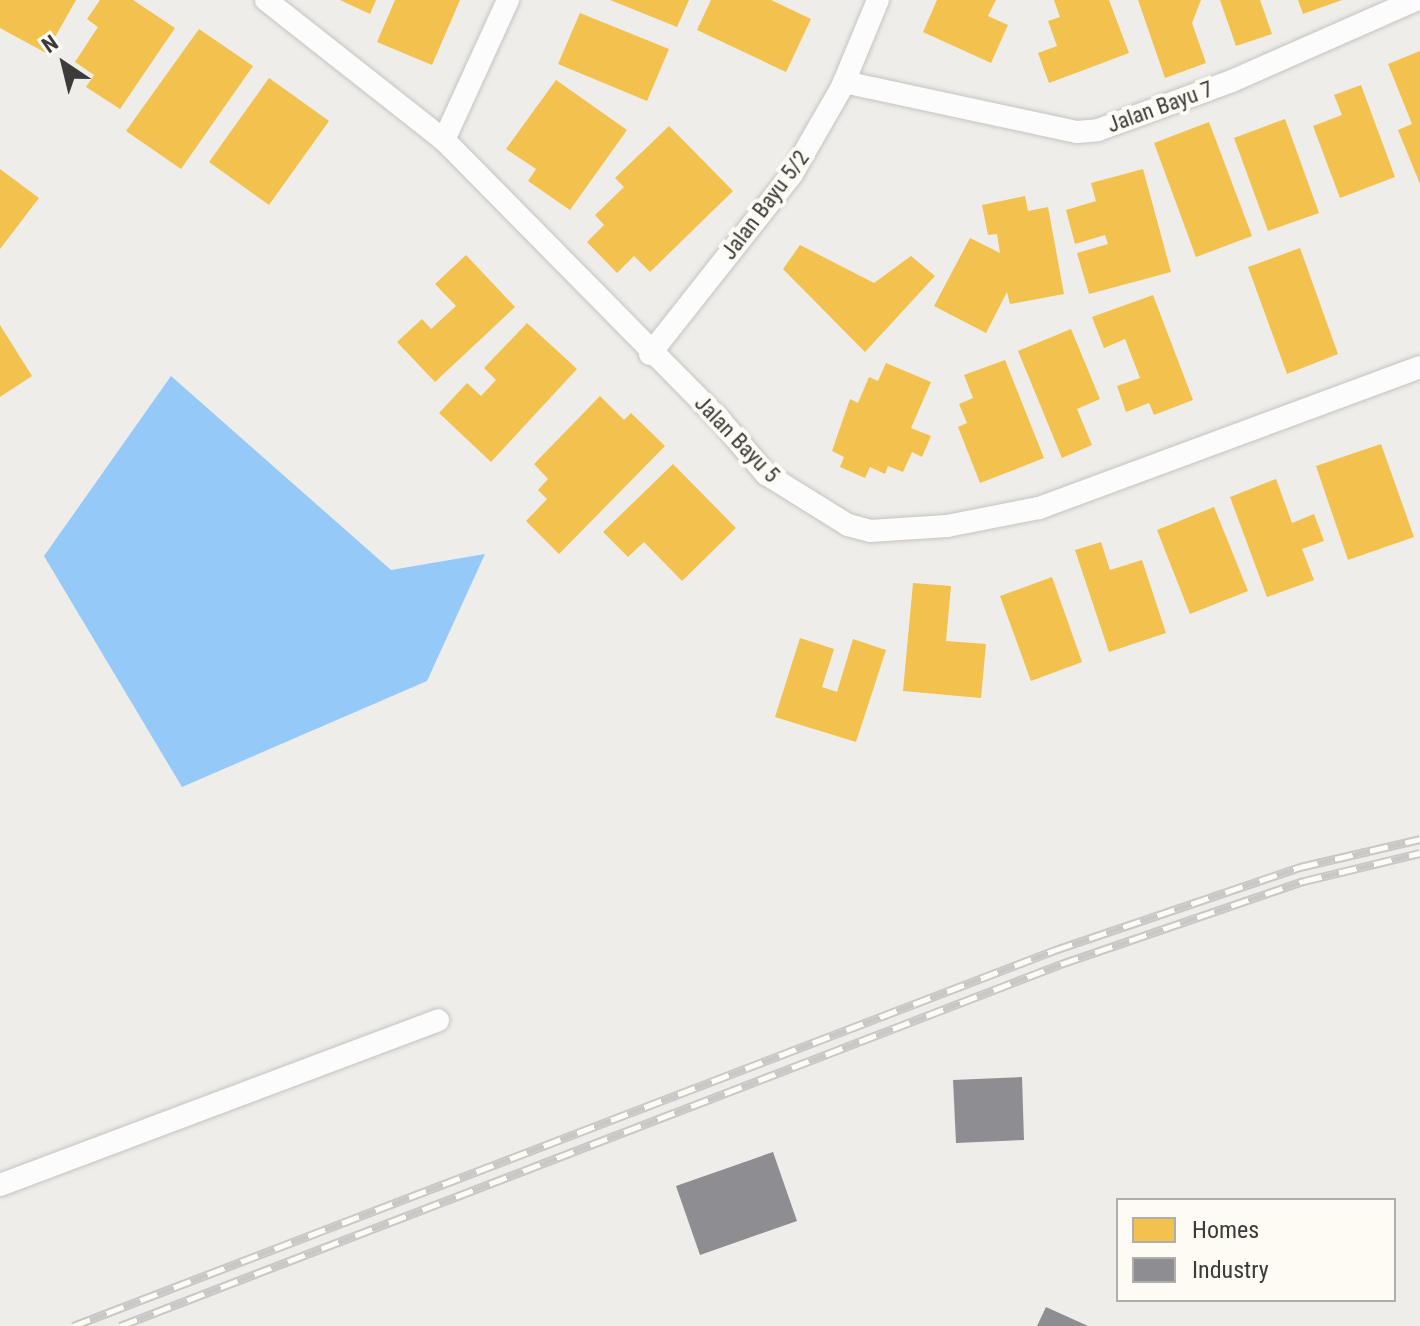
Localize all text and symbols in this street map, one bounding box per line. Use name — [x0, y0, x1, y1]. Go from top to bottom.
north arrow — [24, 24, 104, 104]
text: N — [37, 30, 63, 58]
street label: Jalan Bayu 7 — [1104, 76, 1216, 138]
street label: Jalan Bayu 5/2 — [715, 145, 815, 265]
street label: Jalan Bayu 5 — [689, 390, 785, 488]
legend — [1116, 1198, 1396, 1302]
text: Homes — [1192, 1216, 1259, 1244]
text: Industry — [1192, 1256, 1269, 1284]

